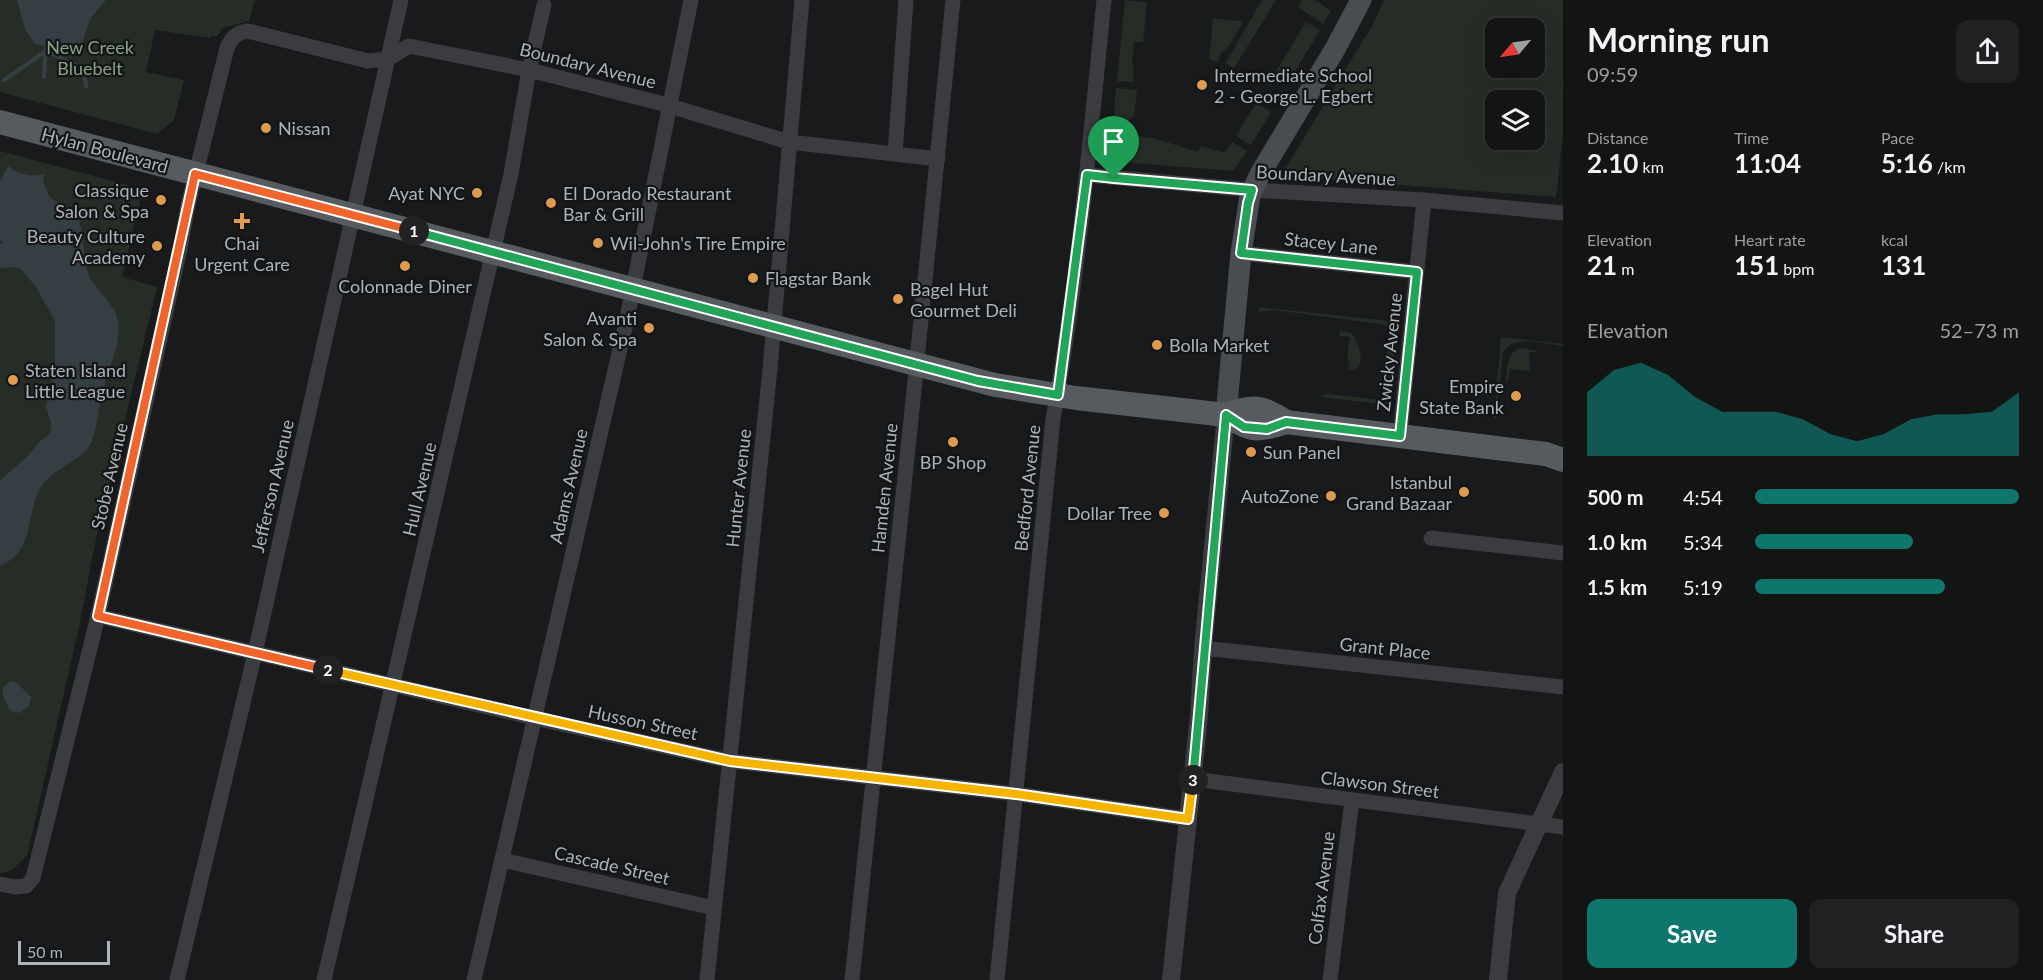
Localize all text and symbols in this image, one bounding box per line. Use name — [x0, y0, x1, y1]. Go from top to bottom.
north arrow — [1485, 18, 1545, 78]
map controls — [1485, 18, 1545, 150]
text: Morning run — [1587, 19, 1770, 59]
button: share — [1956, 20, 2019, 83]
park label: New Creek Bluebelt — [46, 36, 135, 79]
street label: Boundary Avenue — [518, 37, 658, 93]
text: 09:59 — [1587, 62, 1638, 86]
place label: Intermediate School 2 - George L. Egbert — [1214, 64, 1373, 107]
marker: Intermediate School 2 - George L. Egbert — [1195, 78, 1209, 92]
button: layers — [1485, 90, 1545, 150]
pin — [1088, 116, 1139, 178]
place label: Nissan — [278, 117, 331, 139]
marker: Nissan — [259, 121, 273, 135]
street label: Hylan Boulevard — [39, 123, 171, 177]
icon: arrive — [1097, 125, 1130, 158]
text: Distance — [1587, 128, 1648, 147]
text: Time — [1734, 128, 1769, 147]
text: Pace — [1881, 128, 1914, 147]
text: 2.10 — [1587, 147, 1638, 179]
text: 11:04 — [1734, 147, 1801, 179]
text: 5:16 — [1881, 147, 1933, 179]
text: km — [1638, 157, 1664, 176]
text: /km — [1933, 157, 1966, 176]
street label: Boundary Avenue — [1256, 160, 1396, 190]
place label: Classique Salon & Spa — [55, 179, 149, 222]
place label: Ayat NYC — [388, 182, 465, 204]
place label: El Dorado Restaurant Bar & Grill — [563, 182, 732, 225]
marker: Ayat NYC — [470, 186, 484, 200]
marker: Classique Salon & Spa — [154, 193, 168, 207]
marker: El Dorado Restaurant Bar & Grill — [544, 196, 558, 210]
marker: Chai Urgent Care — [233, 212, 251, 230]
pin: 1 — [399, 216, 429, 246]
text: 1 — [409, 221, 419, 240]
place label: Beauty Culture Academy — [27, 225, 146, 268]
street label: Stacey Lane — [1283, 227, 1379, 259]
text: Elevation — [1587, 230, 1652, 249]
text: Heart rate — [1734, 230, 1806, 249]
text: kcal — [1881, 230, 1908, 249]
place label: Chai Urgent Care — [194, 232, 290, 275]
place label: Wil-John's Tire Empire — [610, 232, 786, 254]
marker: Wil-John's Tire Empire — [591, 236, 605, 250]
marker: Beauty Culture Academy — [150, 239, 164, 253]
text: 21 — [1587, 249, 1617, 281]
text: 151 — [1734, 249, 1779, 281]
text: 131 — [1881, 249, 1926, 281]
marker: Colonnade Diner — [398, 259, 412, 273]
text: m — [1617, 259, 1634, 278]
text: bpm — [1779, 259, 1814, 278]
place label: Flagstar Bank — [765, 267, 872, 289]
marker: Flagstar Bank — [746, 271, 760, 285]
place label: Colonnade Diner — [338, 275, 472, 297]
place label: Bagel Hut Gourmet Deli — [910, 278, 1017, 321]
marker: Bagel Hut Gourmet Deli — [891, 292, 905, 306]
street label: Zwicky Avenue — [1372, 292, 1406, 412]
place label: Avanti Salon & Spa — [543, 307, 637, 350]
text: Elevation — [1587, 318, 1668, 342]
text: 52–73 m — [1939, 318, 2019, 342]
marker: Avanti Salon & Spa — [642, 321, 656, 335]
place label: Bolla Market — [1169, 334, 1270, 356]
marker: Bolla Market — [1150, 338, 1164, 352]
place label: Staten Island Little League — [25, 359, 126, 402]
marker: Staten Island Little League — [6, 373, 20, 387]
place label: Empire State Bank — [1419, 375, 1505, 418]
marker: Empire State Bank — [1509, 389, 1523, 403]
street label: Jefferson Avenue — [246, 417, 298, 555]
street label: Stobe Avenue — [86, 420, 132, 532]
street label: Hamden Avenue — [866, 422, 902, 554]
street label: Bedford Avenue — [1009, 424, 1045, 552]
street label: Adams Avenue — [544, 426, 592, 546]
street label: Hunter Avenue — [721, 428, 755, 548]
marker: BP Shop — [946, 435, 960, 449]
street label: Hull Avenue — [398, 440, 440, 538]
place label: Sun Panel — [1263, 441, 1341, 463]
marker: Sun Panel — [1244, 445, 1258, 459]
place label: BP Shop — [920, 451, 986, 473]
place label: Istanbul Grand Bazaar — [1346, 471, 1452, 514]
place label: AutoZone — [1241, 485, 1319, 507]
marker: Istanbul Grand Bazaar — [1457, 485, 1471, 499]
text: 500 m — [1587, 485, 1643, 509]
text: 4:54 — [1683, 485, 1723, 509]
marker: AutoZone — [1324, 489, 1338, 503]
place label: Dollar Tree — [1067, 502, 1152, 524]
marker: Dollar Tree — [1157, 506, 1171, 520]
text: 1.0 km — [1587, 530, 1647, 554]
text: 5:34 — [1683, 530, 1723, 554]
text: 1.5 km — [1587, 575, 1647, 599]
text: 5:19 — [1683, 575, 1723, 599]
street label: Grant Place — [1338, 632, 1432, 664]
pin: 2 — [313, 655, 343, 685]
text: 2 — [323, 660, 333, 679]
street label: Husson Street — [586, 700, 700, 744]
pin: 3 — [1178, 765, 1208, 795]
street label: Clawson Street — [1319, 766, 1441, 802]
text: 3 — [1188, 770, 1198, 789]
street label: Colfax Avenue — [1303, 830, 1339, 946]
street label: Cascade Street — [552, 841, 672, 889]
button: Save — [1587, 899, 1797, 968]
button: Share — [1809, 899, 2019, 968]
scale bar — [18, 938, 110, 966]
text: 50 m — [27, 942, 63, 961]

